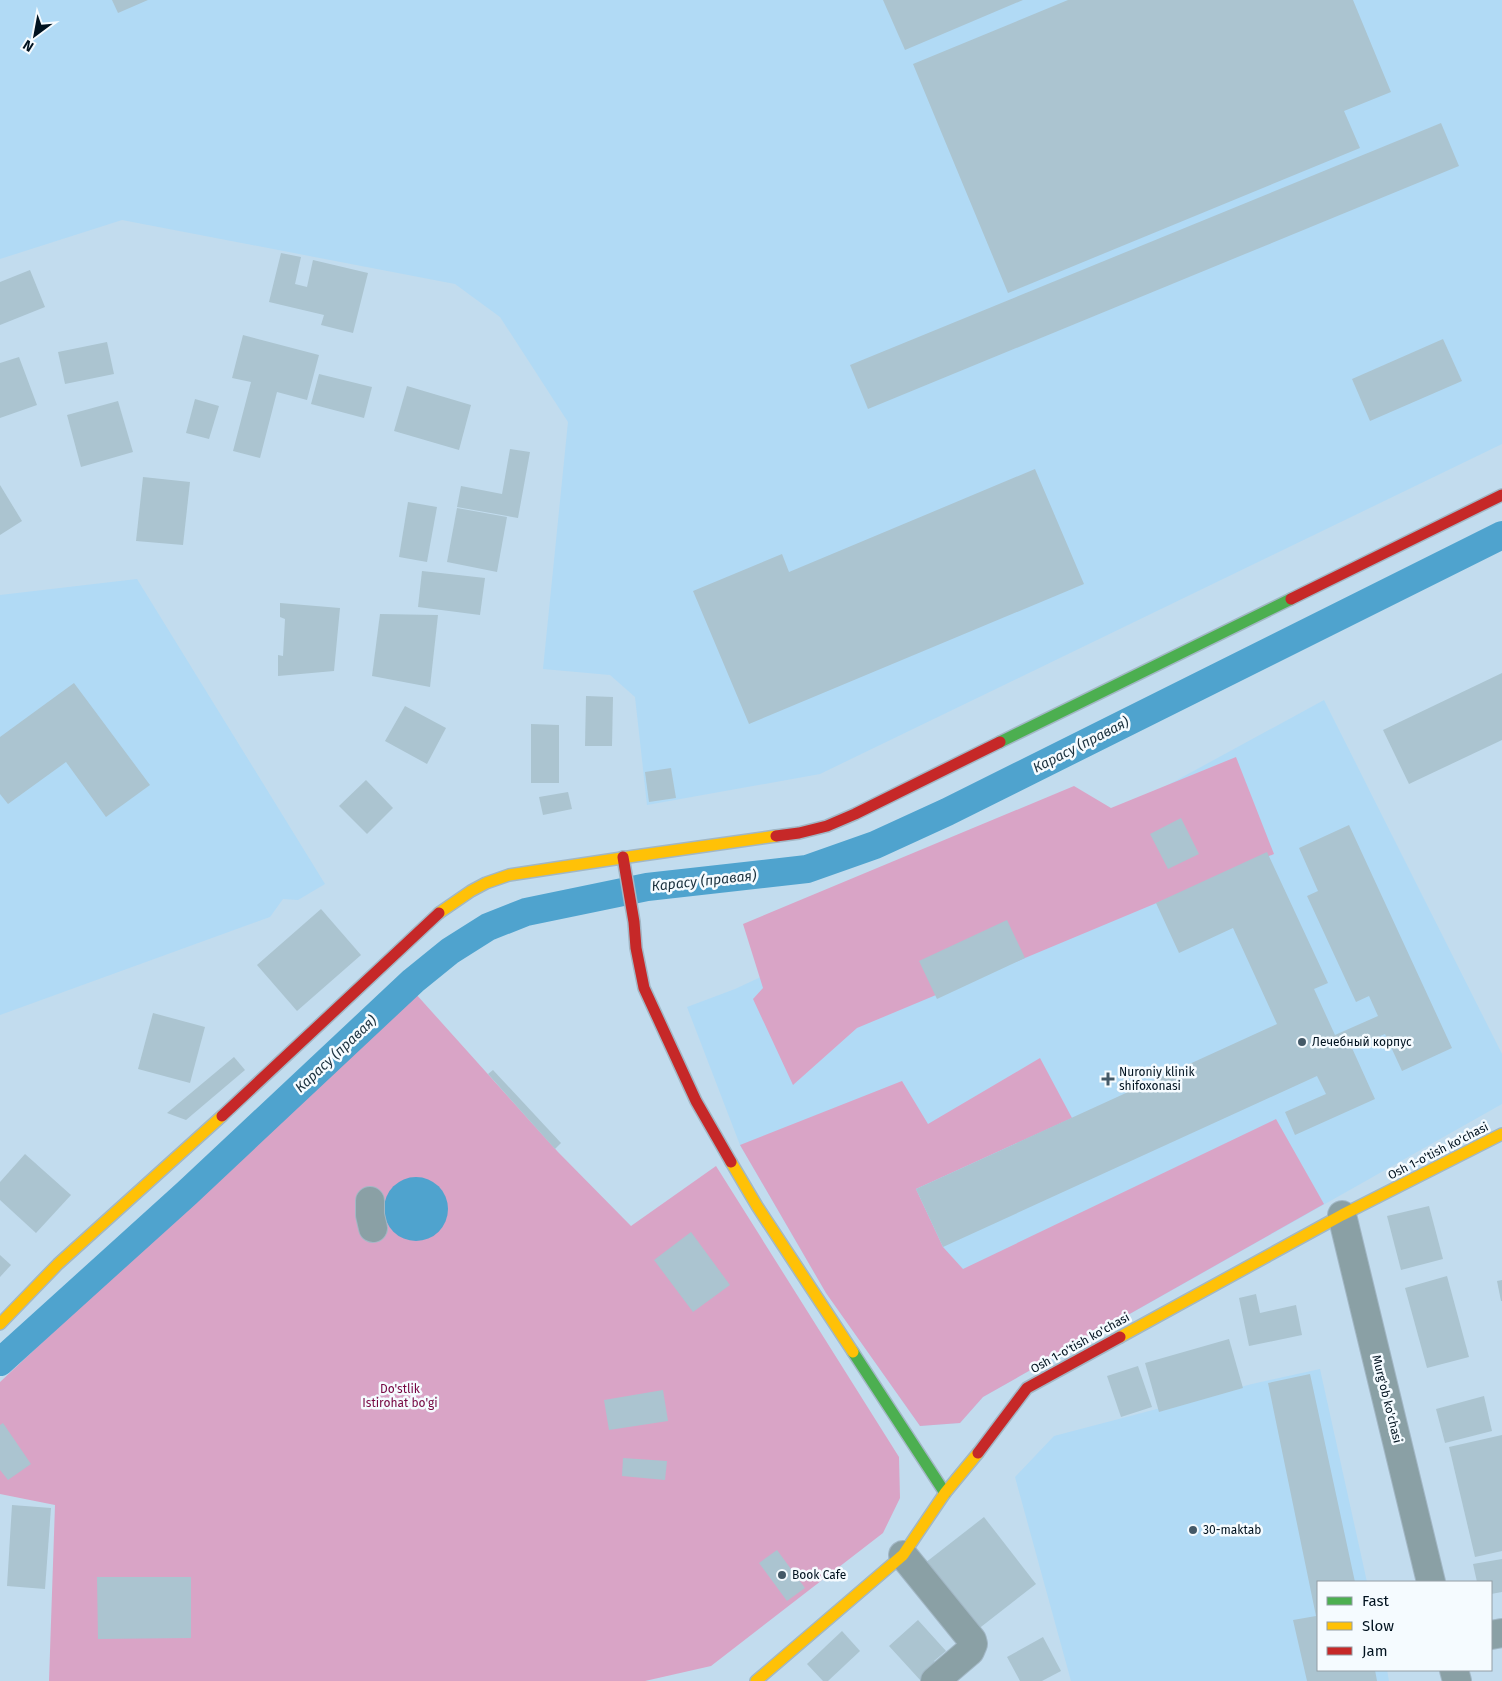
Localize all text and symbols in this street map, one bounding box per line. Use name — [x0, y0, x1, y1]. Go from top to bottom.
north arrow — [10, 10, 60, 60]
text: N — [20, 36, 37, 55]
water label: Карасу (правая) — [1030, 713, 1132, 777]
water label: Карасу (правая) — [651, 867, 758, 895]
water label: Карасу (правая) — [292, 1011, 381, 1096]
place label: Лечебный корпус — [1312, 1035, 1412, 1049]
marker: Лечебный корпус — [1296, 1036, 1308, 1048]
place label: Nuroniy klinik shifoxonasi — [1119, 1065, 1195, 1093]
marker: Nuroniy klinik shifoxonasi — [1101, 1072, 1115, 1086]
street label: Osh 1-o'tish ko'chasi — [1385, 1120, 1491, 1182]
street label: Osh 1-o'tish ko'chasi — [1028, 1310, 1132, 1376]
street label: Murg'ob ko'chasi — [1369, 1353, 1405, 1445]
park label: Do'stlik Istirohat bo'gi — [362, 1382, 438, 1410]
place label: 30-maktab — [1203, 1523, 1261, 1537]
marker: 30-maktab — [1187, 1524, 1199, 1536]
place label: Book Cafe — [792, 1568, 846, 1582]
marker: Book Cafe — [776, 1569, 788, 1581]
legend — [1317, 1581, 1492, 1671]
text: Fast — [1362, 1592, 1389, 1610]
text: Slow — [1362, 1617, 1394, 1635]
text: Jam — [1362, 1642, 1388, 1660]

